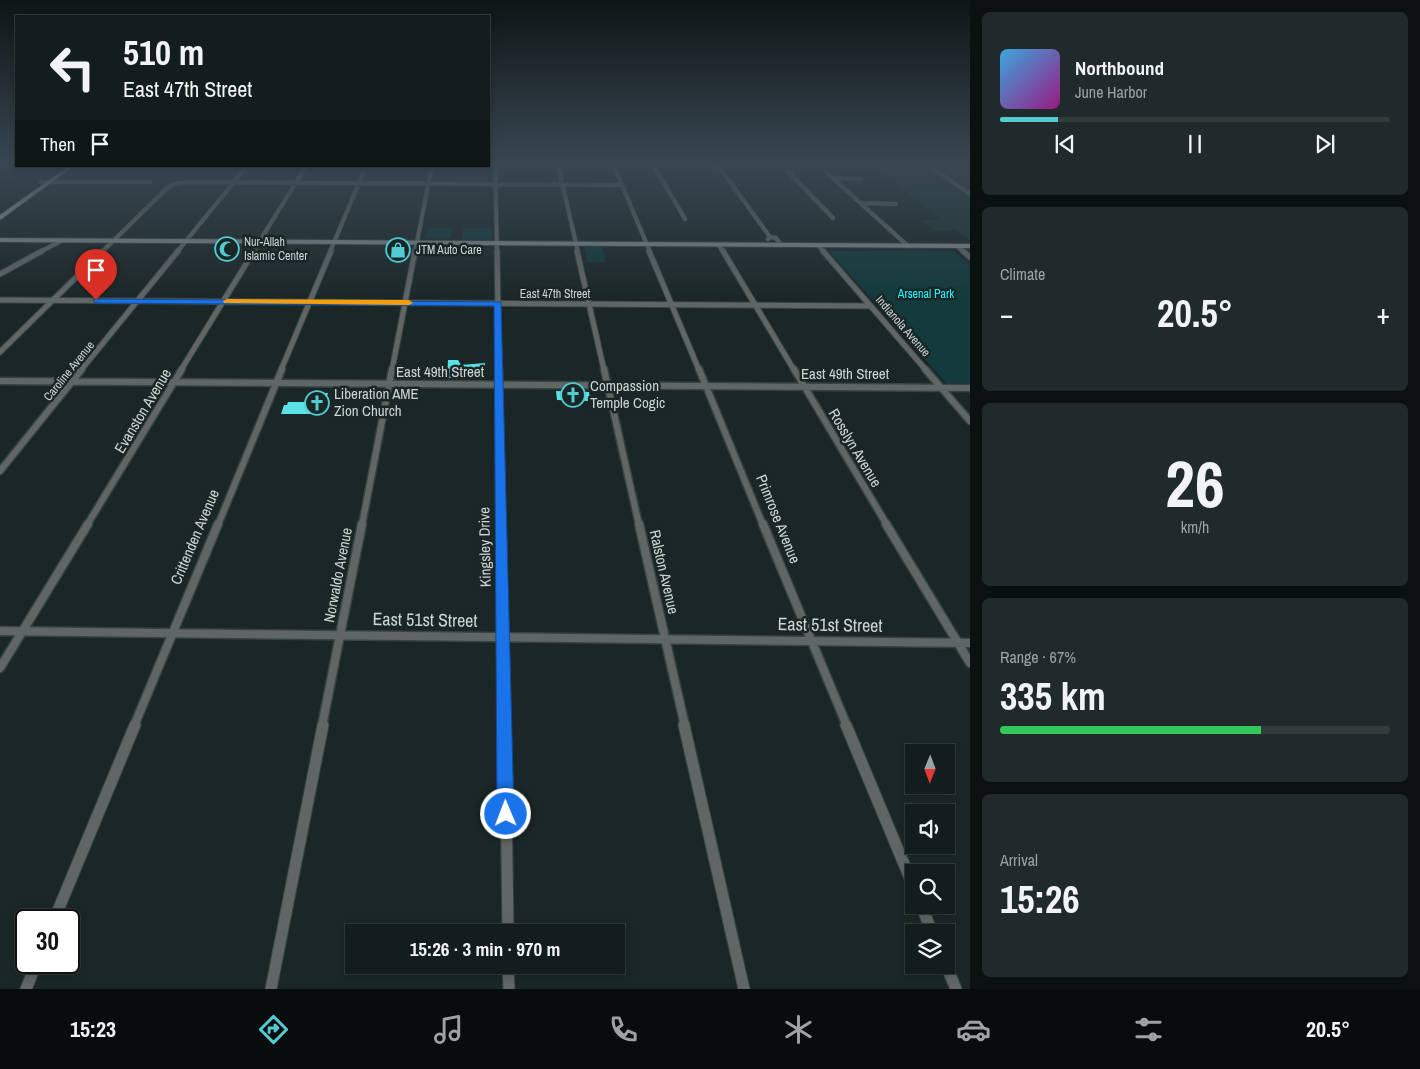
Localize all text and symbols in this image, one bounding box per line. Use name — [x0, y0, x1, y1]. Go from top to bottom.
text: 510 m — [123, 29, 204, 76]
icon: left — [40, 35, 105, 100]
text: Northbound — [1075, 55, 1164, 81]
text: East 47th Street — [123, 74, 252, 104]
text: June Harbor — [1075, 81, 1147, 103]
icon: arrive — [86, 130, 114, 158]
icon: previous — [1051, 130, 1079, 158]
icon: pause — [1181, 130, 1209, 158]
icon: next — [1311, 130, 1339, 158]
text: Then — [40, 131, 76, 157]
place label: Nur-Allah Islamic Center — [244, 234, 308, 264]
mosque icon: Nur-Allah Islamic Center — [214, 236, 240, 262]
shop icon: JTM Auto Care — [385, 237, 411, 263]
place label: JTM Auto Care — [416, 242, 482, 258]
pin — [75, 249, 117, 300]
icon: arrive — [82, 256, 110, 284]
text: Climate — [1000, 263, 1045, 285]
street label: East 47th Street — [520, 286, 591, 302]
park label: Arsenal Park — [897, 286, 954, 302]
text: 20.5° — [1157, 288, 1233, 339]
street label: Indianola Avenue — [872, 292, 934, 360]
text: − — [1000, 295, 1013, 333]
text: + — [1377, 295, 1390, 333]
street label: Caroline Avenue — [40, 338, 98, 404]
street label: East 49th Street — [396, 361, 485, 382]
street label: East 49th Street — [801, 363, 890, 384]
street label: Evanston Avenue — [109, 364, 176, 457]
place label: Compassion Temple Cogic — [590, 375, 665, 413]
church icon: Compassion Temple Cogic — [560, 382, 586, 408]
place label: Liberation AME Zion Church — [334, 383, 419, 421]
church icon: Liberation AME Zion Church — [304, 390, 330, 416]
street label: Rosslyn Avenue — [824, 405, 887, 491]
text: 26 — [1165, 440, 1225, 527]
street label: Primrose Avenue — [751, 471, 806, 567]
street label: Crittenden Avenue — [165, 486, 224, 588]
street label: Kingsley Drive — [473, 507, 496, 587]
text: km/h — [1181, 516, 1209, 538]
street label: Norwaldo Avenue — [318, 526, 357, 624]
street label: Ralston Avenue — [645, 528, 684, 616]
street label: East 51st Street — [372, 606, 478, 633]
street label: East 51st Street — [777, 611, 883, 638]
text: Range · 67% — [1000, 646, 1076, 668]
text: 335 km — [1000, 671, 1106, 722]
north arrow — [905, 744, 955, 794]
map controls — [905, 744, 955, 974]
position arrow — [479, 787, 531, 839]
button: sound — [905, 804, 955, 854]
text: Arrival — [1000, 849, 1038, 871]
button: search — [905, 864, 955, 914]
text: 15:26 — [1000, 874, 1080, 925]
speed limit sign: 30 — [15, 909, 80, 974]
button: layers — [905, 924, 955, 974]
text: 15:26 · 3 min · 970 m — [410, 936, 560, 962]
icon: directions — [256, 1012, 291, 1047]
icon: music — [431, 1012, 466, 1047]
icon: phone — [606, 1012, 641, 1047]
icon: climate — [781, 1012, 816, 1047]
icon: car — [956, 1012, 991, 1047]
icon: filters — [1131, 1012, 1166, 1047]
text: 15:23 — [70, 1014, 116, 1044]
text: 20.5° — [1306, 1014, 1350, 1044]

